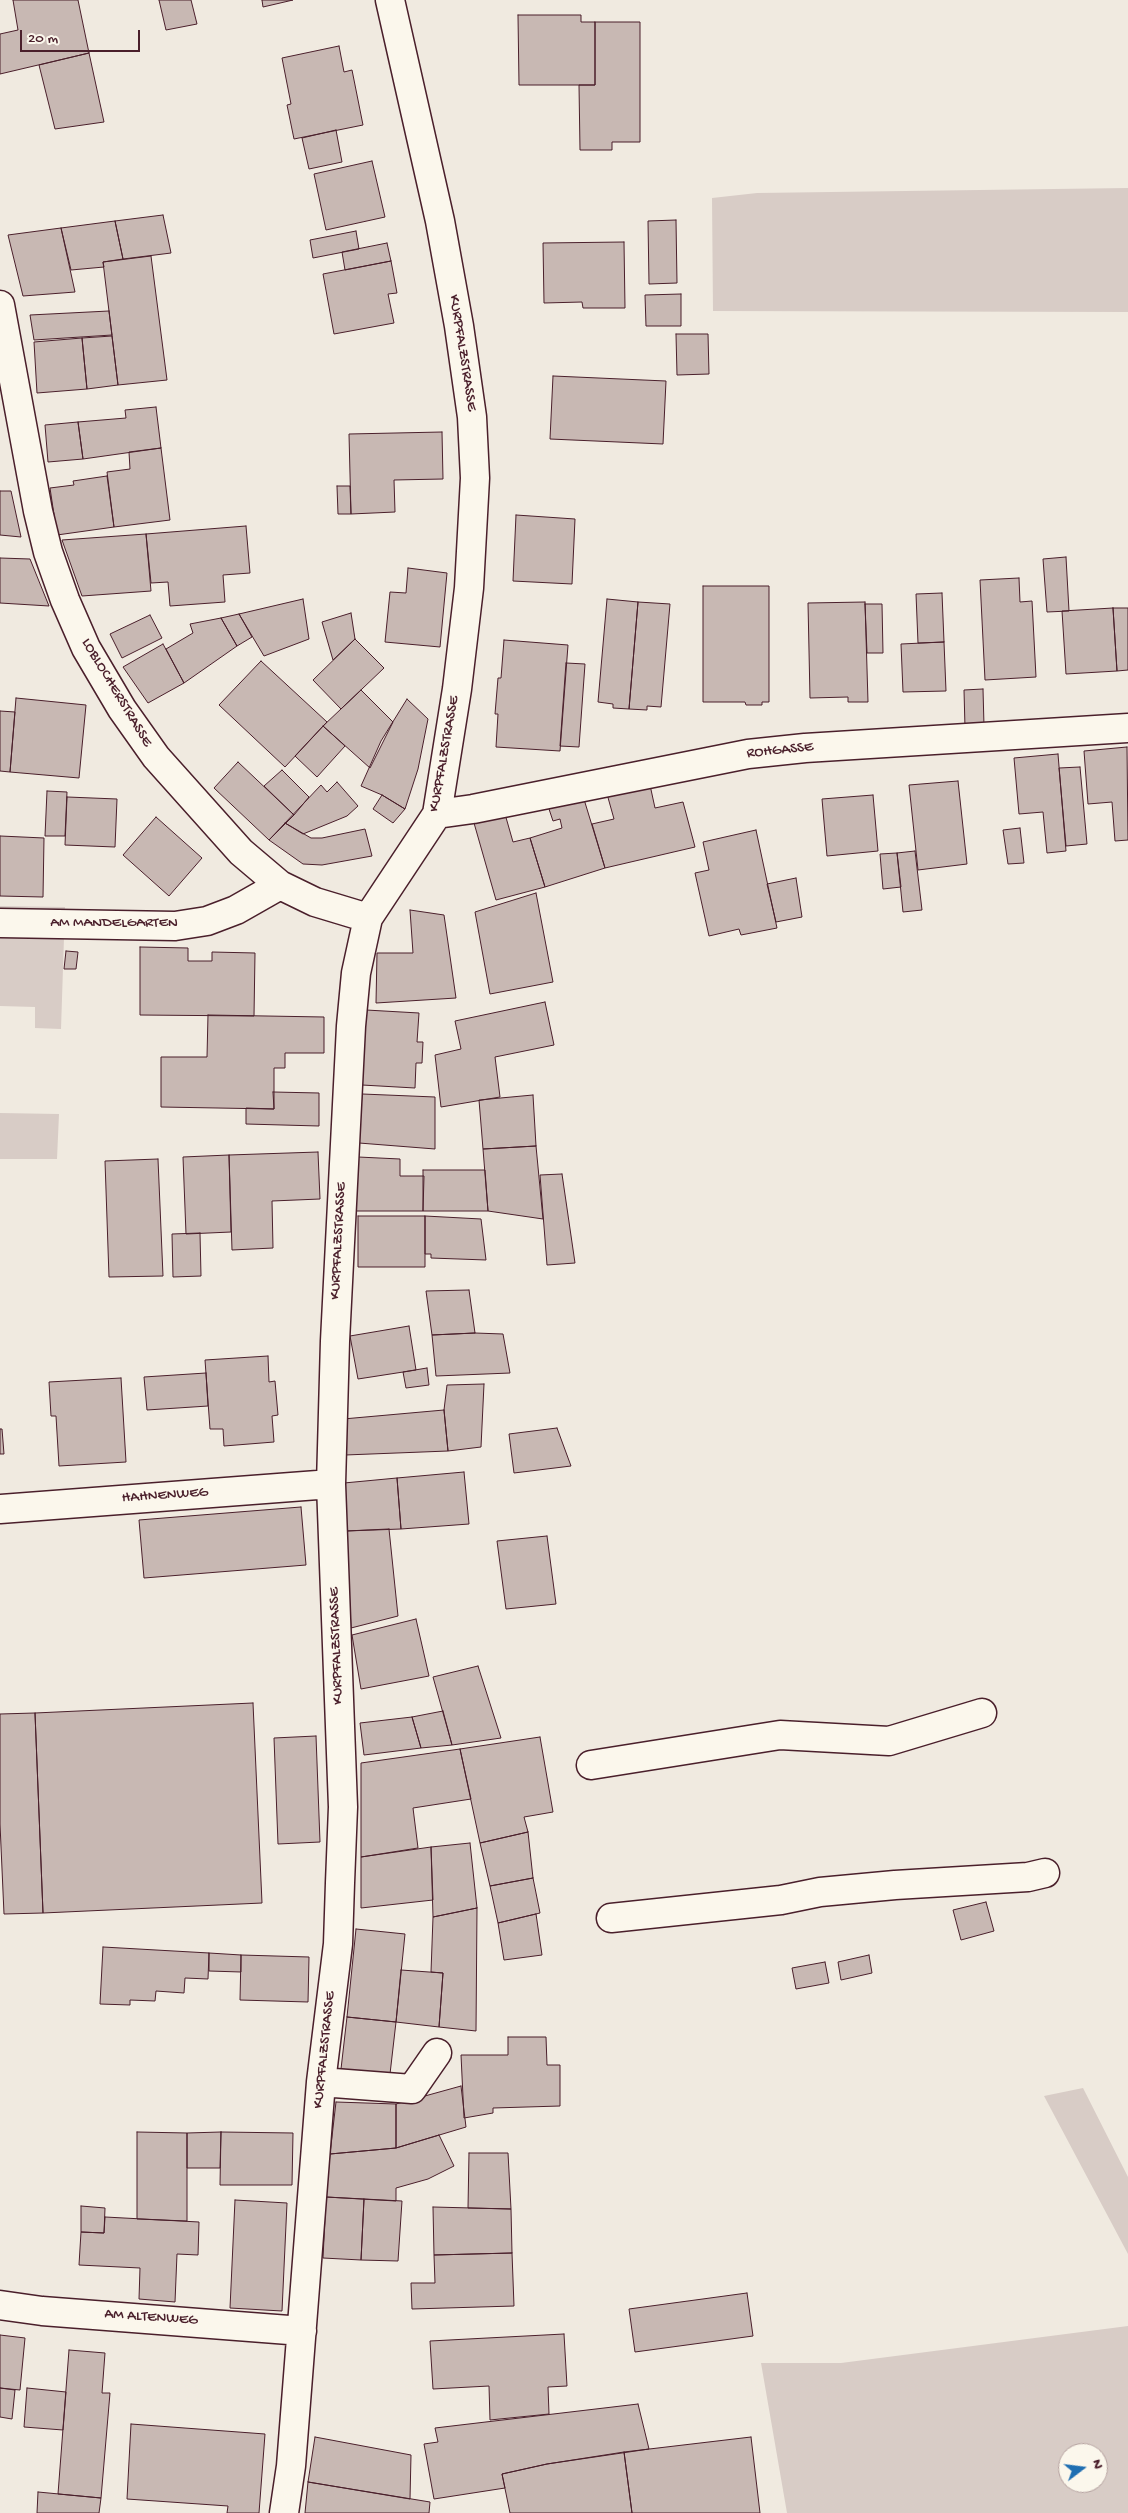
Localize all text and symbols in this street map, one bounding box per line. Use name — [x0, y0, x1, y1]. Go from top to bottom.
scale bar — [22, 20, 142, 52]
text: 20 m — [28, 30, 58, 48]
street label: KURPFALZSTRASSE — [444, 294, 480, 412]
street label: LOBLOCHERSTRASSE — [77, 636, 155, 750]
street label: KURPFALZSTRASSE — [426, 695, 464, 813]
street label: ROHGASSE — [746, 739, 814, 763]
street label: AM MANDELGARTEN — [50, 915, 178, 933]
street label: KURPFALZSTRASSE — [327, 1182, 351, 1300]
street label: HAHNENWEG — [121, 1484, 209, 1508]
street label: KURPFALZSTRASSE — [326, 1587, 348, 1705]
street label: KURPFALZSTRASSE — [310, 1991, 340, 2109]
street label: AM ALTENWEG — [104, 2306, 198, 2330]
north arrow — [1058, 2443, 1108, 2493]
text: N — [1088, 2458, 1106, 2471]

